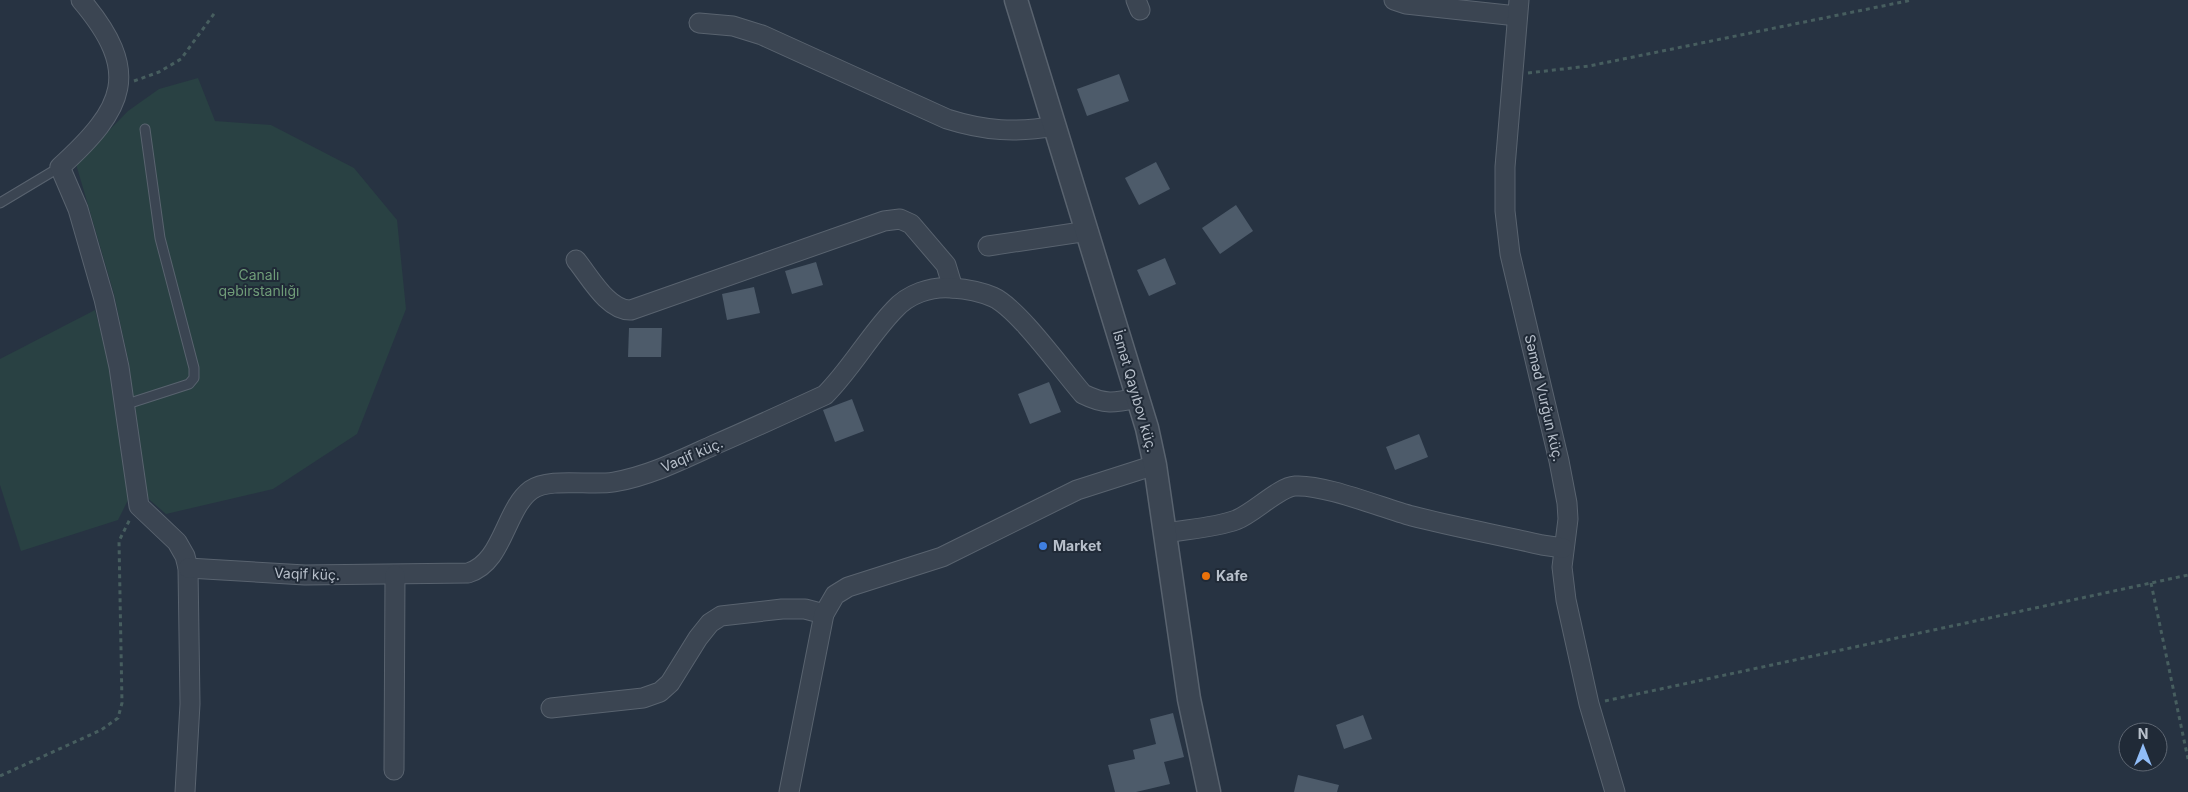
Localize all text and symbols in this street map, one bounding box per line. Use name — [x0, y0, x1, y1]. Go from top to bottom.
park label: Canalı qəbirstanlığı — [219, 266, 299, 299]
street label: İsmət Qayıbov küç. — [1110, 328, 1161, 454]
street label: Səməd Vurğun küç. — [1522, 333, 1567, 463]
street label: Vaqif küç. — [658, 434, 725, 475]
place label: Market — [1053, 537, 1101, 554]
marker: Market — [1037, 540, 1049, 552]
street label: Vaqif küç. — [274, 564, 340, 583]
place label: Kafe — [1216, 567, 1248, 584]
marker: Kafe — [1200, 570, 1212, 582]
north arrow — [2118, 722, 2168, 772]
text: N — [2138, 725, 2148, 742]

